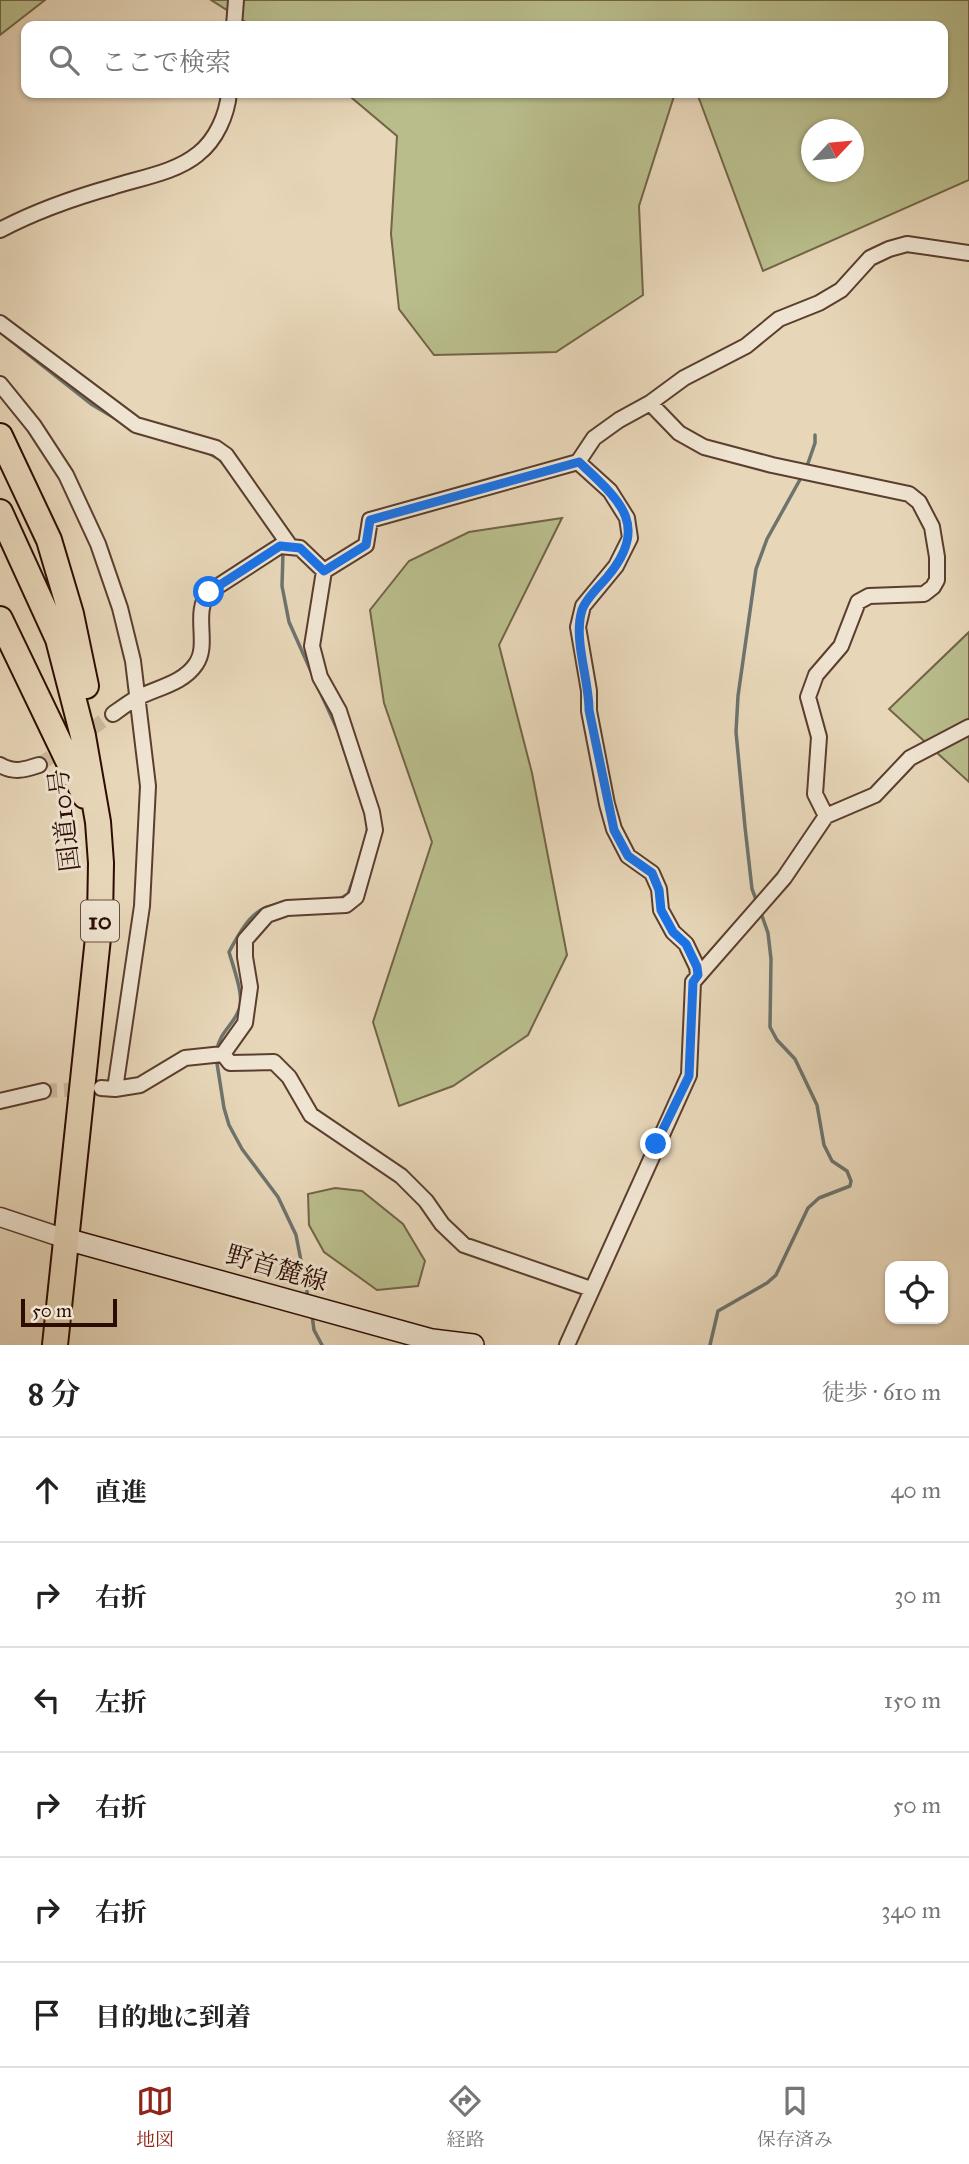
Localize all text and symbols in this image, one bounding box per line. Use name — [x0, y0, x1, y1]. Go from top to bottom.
search box — [21, 21, 948, 98]
icon: search — [45, 41, 83, 79]
text: ここで検索 — [101, 46, 231, 78]
north arrow — [801, 119, 864, 182]
route start — [193, 576, 224, 607]
street label: 国道10号 — [42, 767, 86, 873]
road number: 10 — [81, 901, 119, 942]
route end — [640, 1128, 671, 1159]
street label: 野首麓線 — [223, 1238, 331, 1298]
map controls — [885, 1261, 948, 1324]
button: locate — [885, 1261, 948, 1324]
scale bar — [21, 1296, 117, 1328]
text: 50 m — [32, 1299, 72, 1322]
text: 8 分 — [28, 1376, 80, 1412]
text: 徒歩 · 610 m — [822, 1378, 941, 1406]
icon: ahead — [28, 1471, 66, 1509]
text: 直進 — [95, 1476, 147, 1508]
text: 40 m — [891, 1476, 941, 1504]
icon: right — [28, 1576, 66, 1614]
text: 右折 — [95, 1581, 147, 1613]
text: 30 m — [894, 1581, 941, 1609]
icon: left — [28, 1681, 66, 1719]
text: 左折 — [95, 1686, 147, 1718]
text: 150 m — [884, 1686, 941, 1714]
icon: right — [28, 1786, 66, 1824]
text: 右折 — [95, 1791, 147, 1823]
text: 50 m — [893, 1791, 941, 1819]
icon: right — [28, 1891, 66, 1929]
text: 右折 — [95, 1896, 147, 1928]
text: 340 m — [881, 1896, 941, 1924]
icon: arrive — [28, 1996, 66, 2034]
text: 目的地に到着 — [95, 2001, 251, 2033]
tab: 地図 — [136, 2082, 174, 2151]
tab: 経路 — [446, 2082, 485, 2151]
tab: 保存済み — [757, 2082, 833, 2151]

